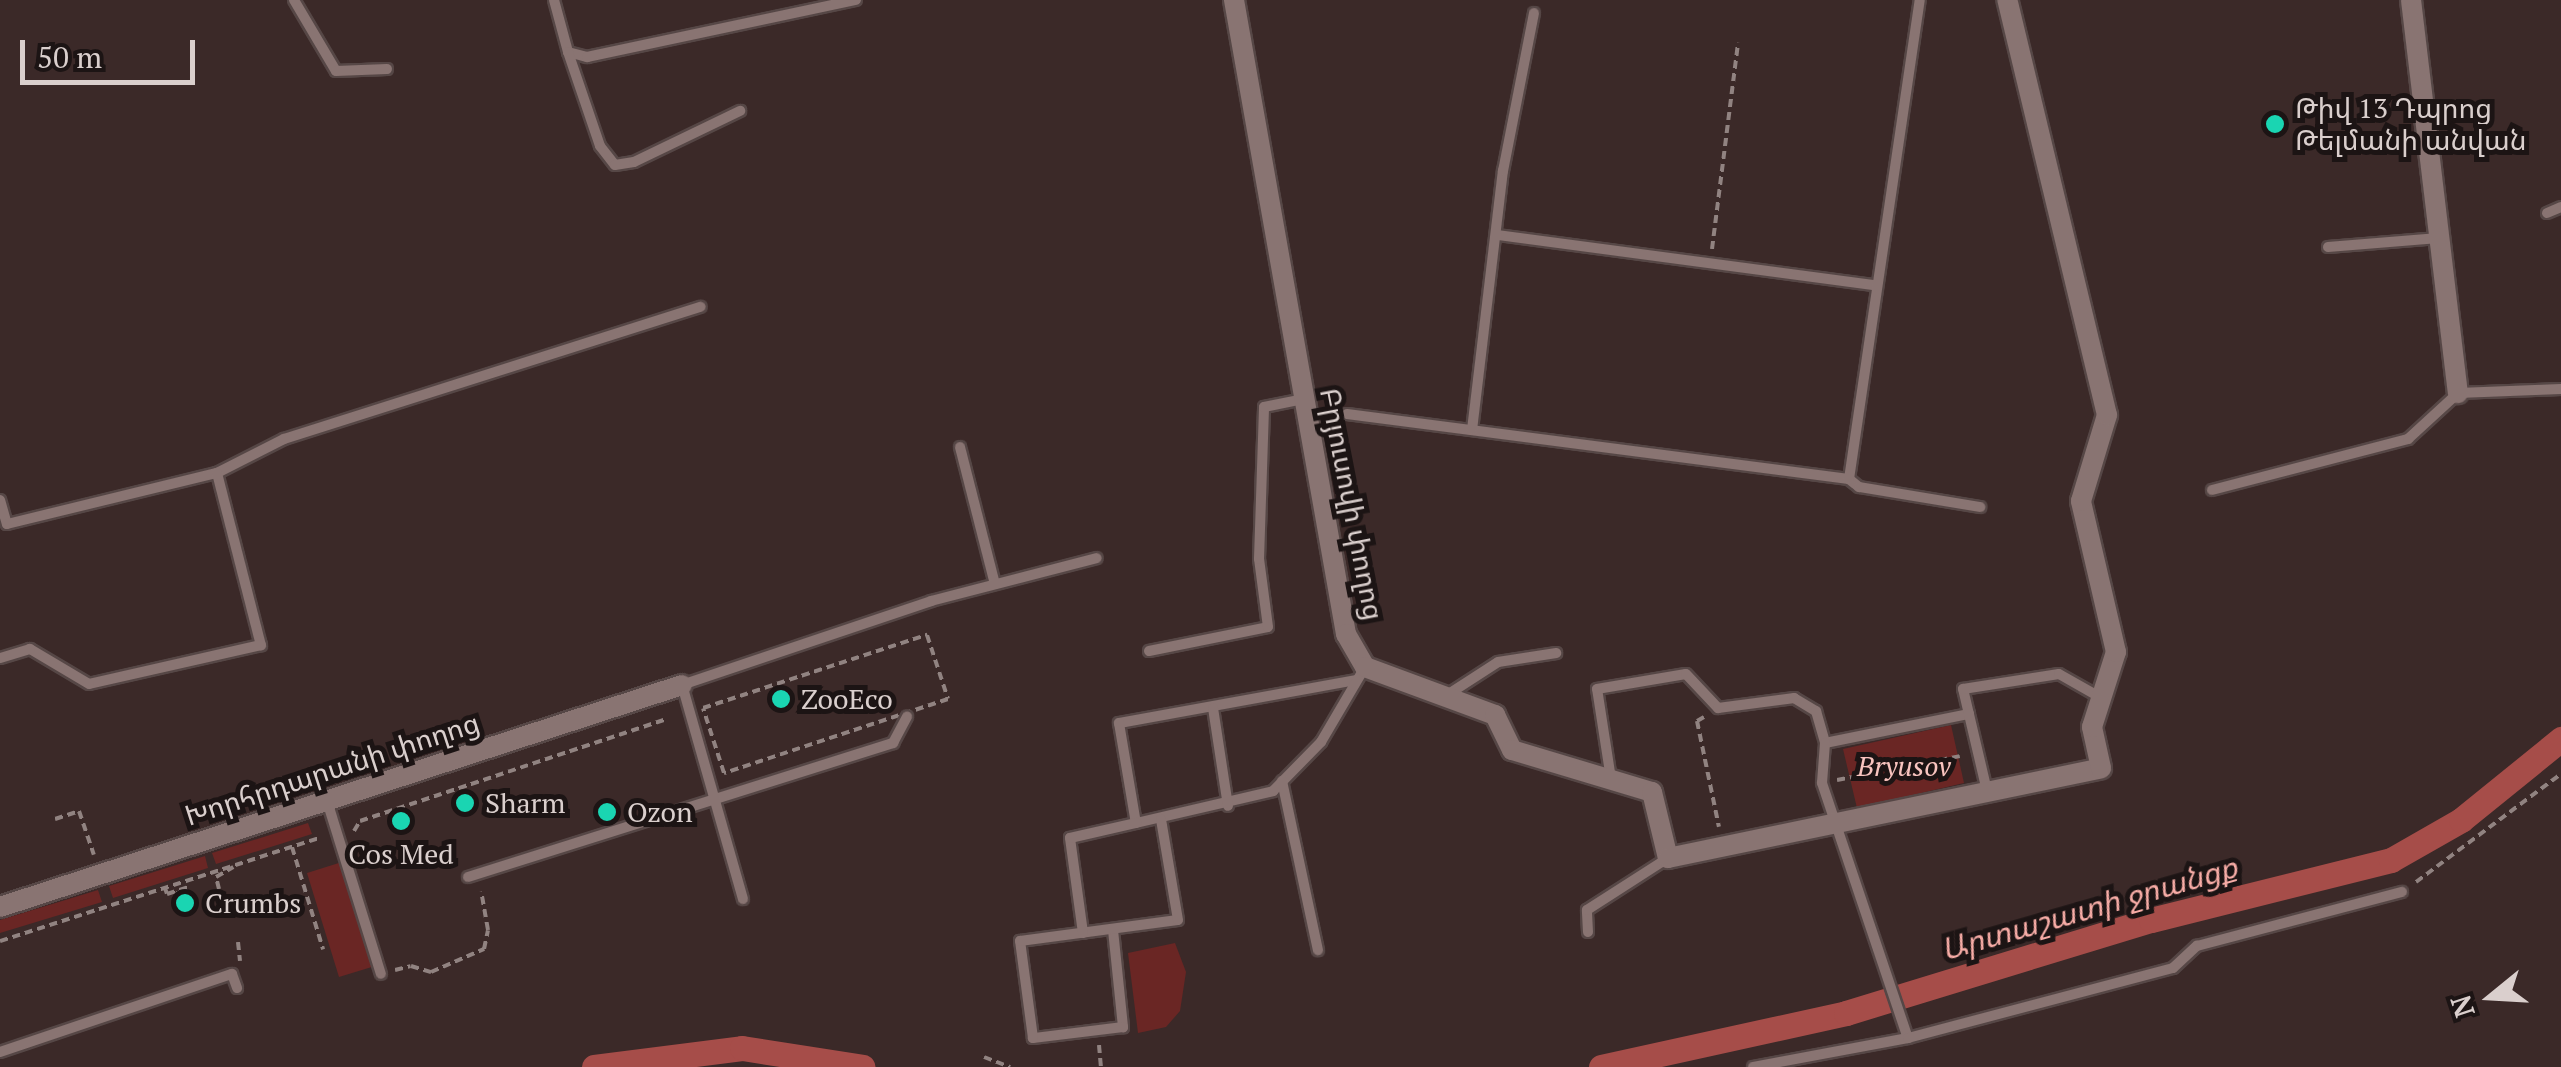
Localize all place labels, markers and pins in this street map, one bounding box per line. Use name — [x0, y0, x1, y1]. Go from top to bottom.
place label: Թիվ 13 Դպրոց Թելմանի անվան — [2295, 91, 2527, 157]
marker: Թիվ 13 Դպրոց Թելմանի անվան — [2264, 113, 2286, 135]
place label: ZooEco — [801, 682, 893, 716]
marker: ZooEco — [770, 688, 792, 710]
place label: Sharm — [485, 786, 565, 820]
marker: Sharm — [454, 792, 476, 814]
place label: Ozon — [627, 795, 693, 829]
marker: Ozon — [596, 801, 618, 823]
marker: Cos Med — [390, 810, 412, 832]
place label: Cos Med — [348, 837, 454, 871]
place label: Crumbs — [205, 886, 301, 920]
marker: Crumbs — [174, 892, 196, 914]

